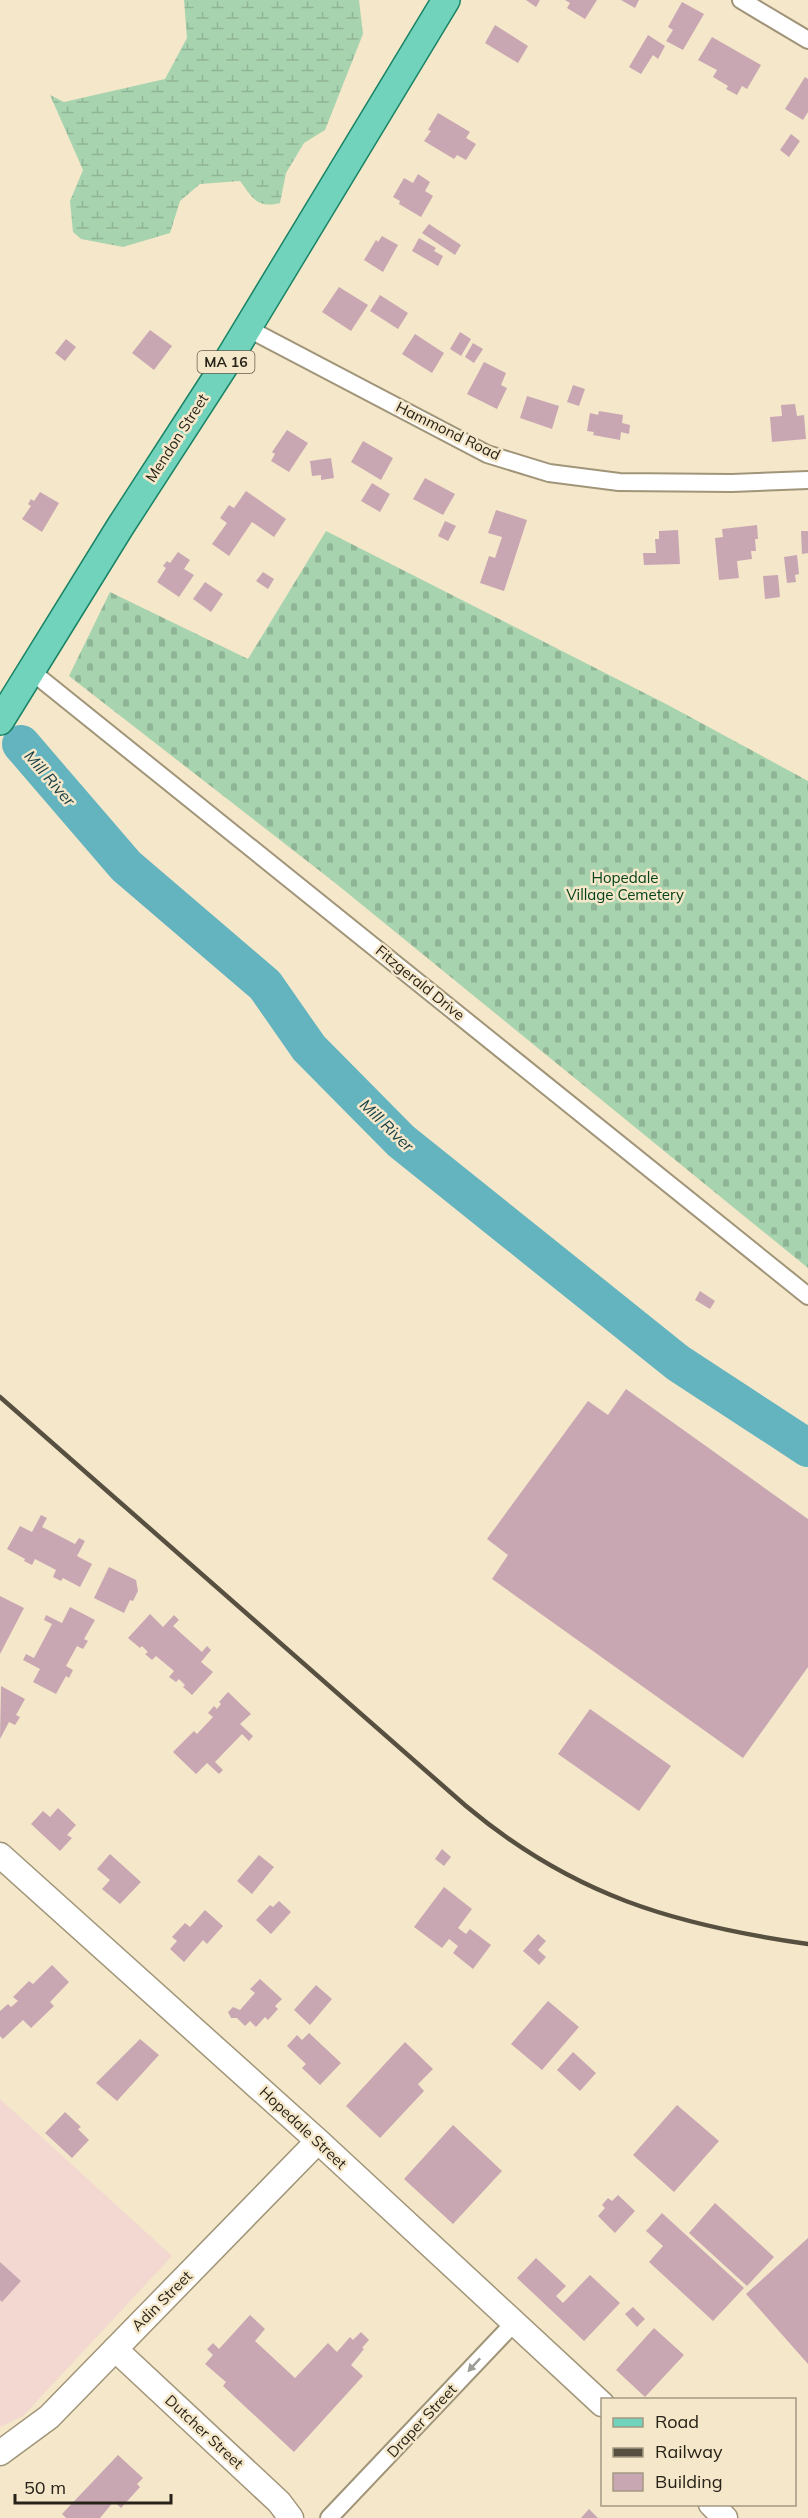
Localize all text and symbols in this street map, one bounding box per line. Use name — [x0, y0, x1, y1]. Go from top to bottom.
road number: MA 16 — [198, 351, 254, 373]
street label: Mendon Street — [141, 390, 212, 485]
street label: Hammond Road — [393, 397, 504, 464]
water label: Mill River — [20, 746, 80, 811]
park label: Hopedale Village Cemetery — [566, 868, 684, 904]
street label: Fitzgerald Drive — [372, 941, 469, 1024]
water label: Mill River — [356, 1094, 419, 1156]
street label: Hopedale Street — [256, 2082, 351, 2173]
street label: Adin Street — [127, 2266, 196, 2335]
one-way arrow — [467, 2358, 481, 2373]
street label: Draper Street — [383, 2380, 460, 2461]
street label: Dutcher Street — [161, 2390, 247, 2473]
legend — [601, 2398, 796, 2506]
text: Road — [655, 2410, 699, 2433]
text: Railway — [655, 2440, 723, 2463]
scale bar — [15, 2467, 171, 2505]
text: Building — [655, 2470, 723, 2493]
text: 50 m — [24, 2476, 66, 2499]

